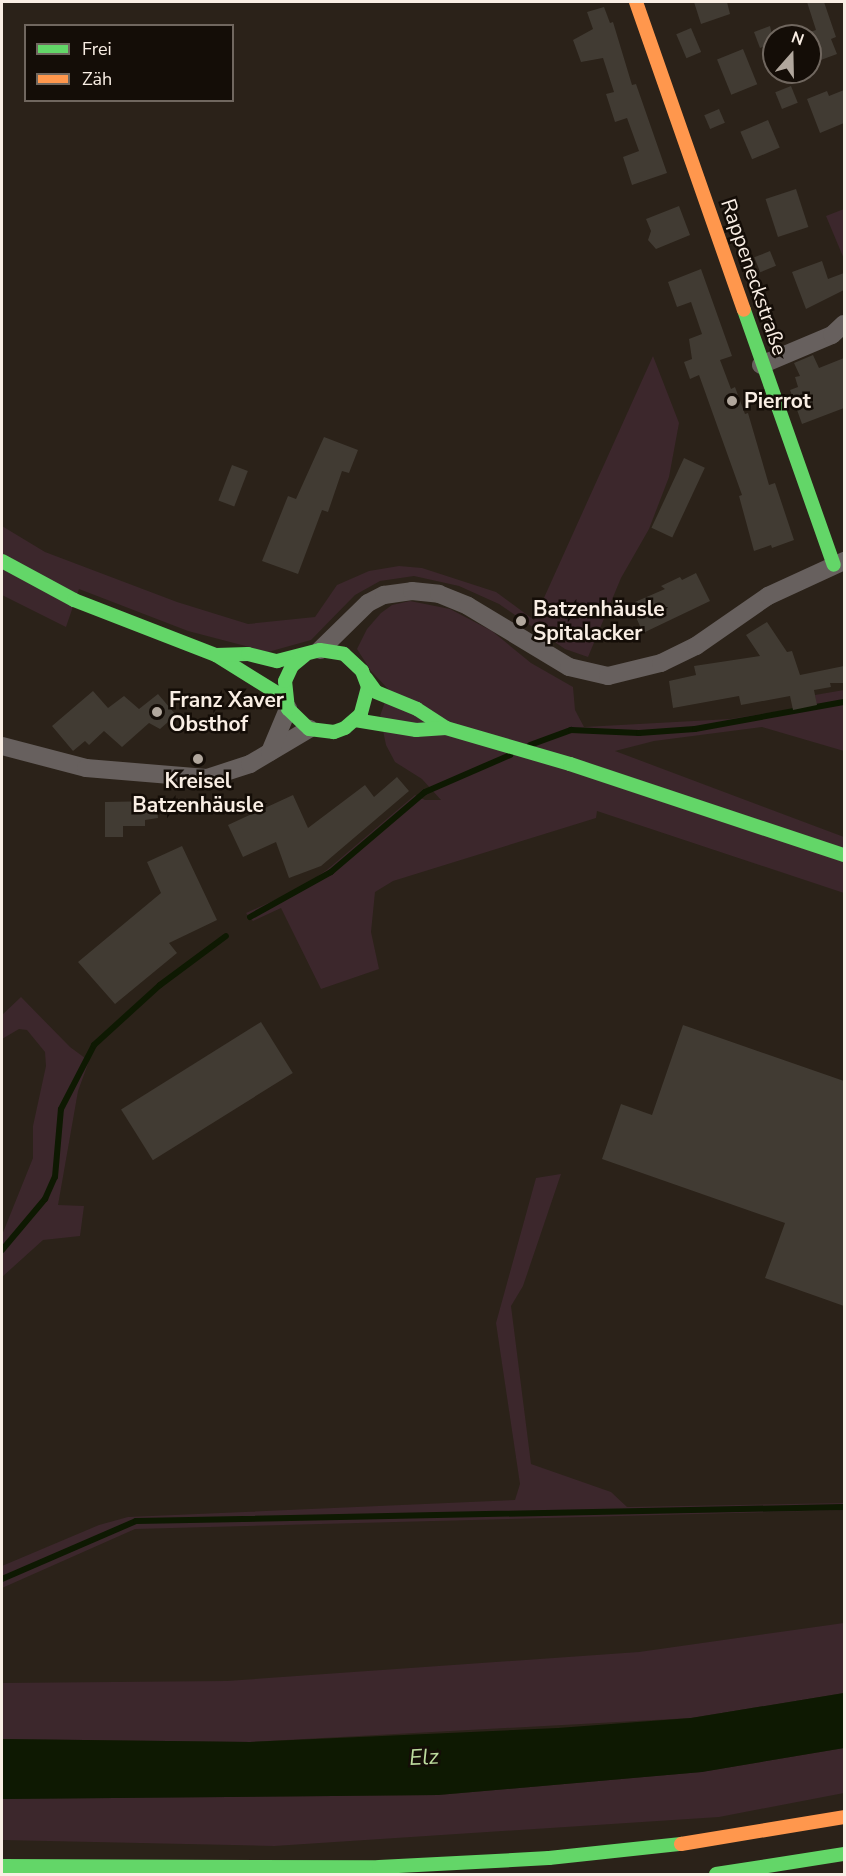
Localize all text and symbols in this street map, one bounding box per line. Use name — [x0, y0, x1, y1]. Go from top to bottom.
legend — [24, 24, 234, 102]
north arrow — [762, 24, 822, 84]
text: N — [788, 27, 807, 51]
text: Frei — [82, 37, 112, 61]
text: Zäh — [82, 67, 112, 91]
street label: Rappeneckstraße — [715, 195, 793, 359]
place label: Pierrot — [744, 388, 811, 414]
marker: Pierrot — [725, 394, 739, 408]
place label: Batzenhäusle Spitalacker — [533, 596, 665, 646]
marker: Batzenhäusle Spitalacker — [514, 614, 528, 628]
place label: Franz Xaver Obsthof — [169, 687, 284, 737]
marker: Franz Xaver Obsthof — [150, 705, 164, 719]
marker: Kreisel Batzenhäusle — [191, 752, 205, 766]
place label: Kreisel Batzenhäusle — [132, 768, 264, 818]
water label: Elz — [409, 1744, 439, 1772]

